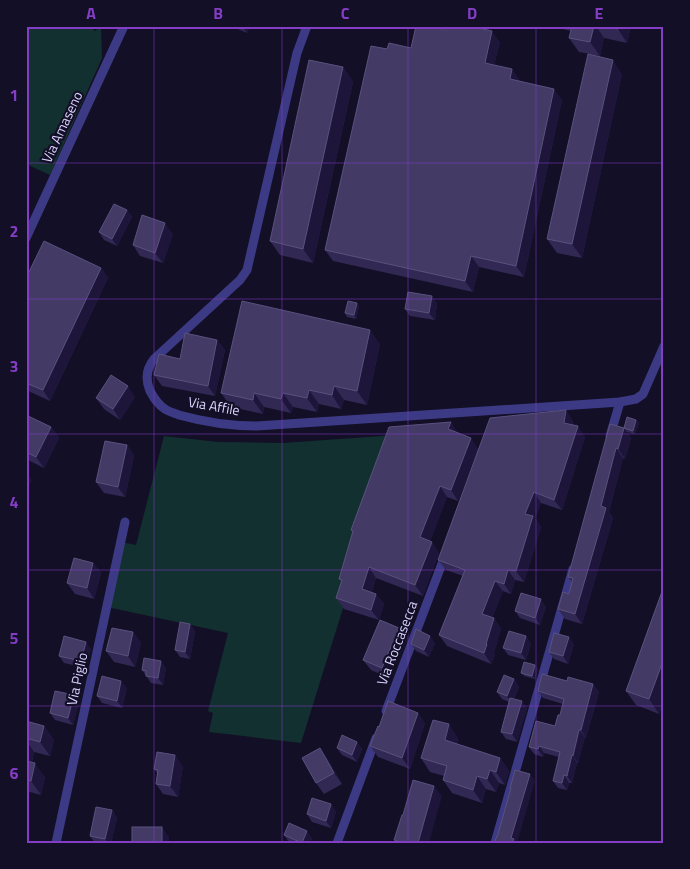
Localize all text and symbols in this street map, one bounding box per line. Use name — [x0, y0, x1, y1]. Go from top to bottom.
text: A — [86, 1, 96, 25]
text: B — [213, 1, 223, 25]
text: C — [341, 1, 350, 25]
text: D — [467, 1, 477, 25]
text: E — [595, 1, 604, 25]
text: 1 — [10, 83, 18, 107]
street label: Via Amaseno — [36, 88, 87, 166]
text: 2 — [10, 219, 18, 243]
text: 3 — [10, 354, 18, 378]
street label: Via Affile — [187, 391, 242, 420]
text: 4 — [10, 490, 19, 514]
street label: Via Roccasecca — [371, 597, 422, 688]
text: 5 — [10, 626, 19, 650]
street label: Via Piglio — [61, 651, 92, 707]
text: 6 — [10, 761, 19, 785]

